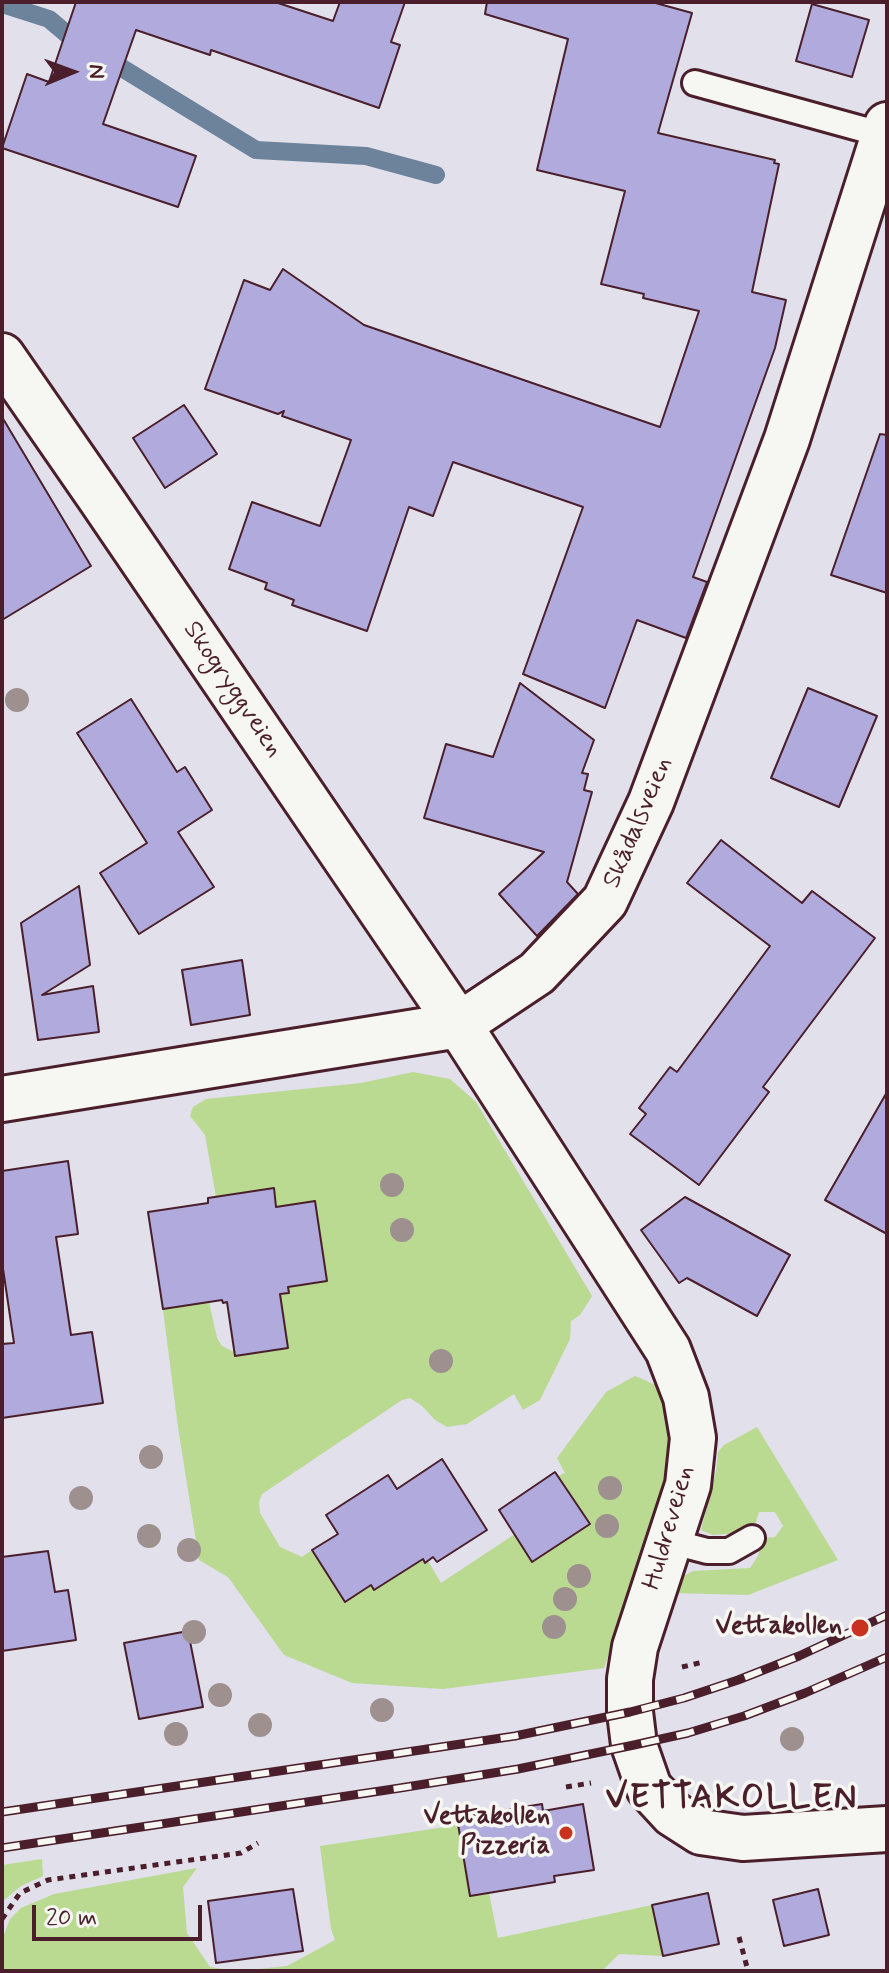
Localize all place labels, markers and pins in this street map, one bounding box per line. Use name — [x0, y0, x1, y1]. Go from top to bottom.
place label: Vettakollen — [715, 1612, 842, 1644]
marker: Vettakollen — [849, 1617, 871, 1639]
place label: Vettakollen Pizzeria — [423, 1802, 550, 1864]
marker: Vettakollen Pizzeria — [557, 1824, 575, 1842]

